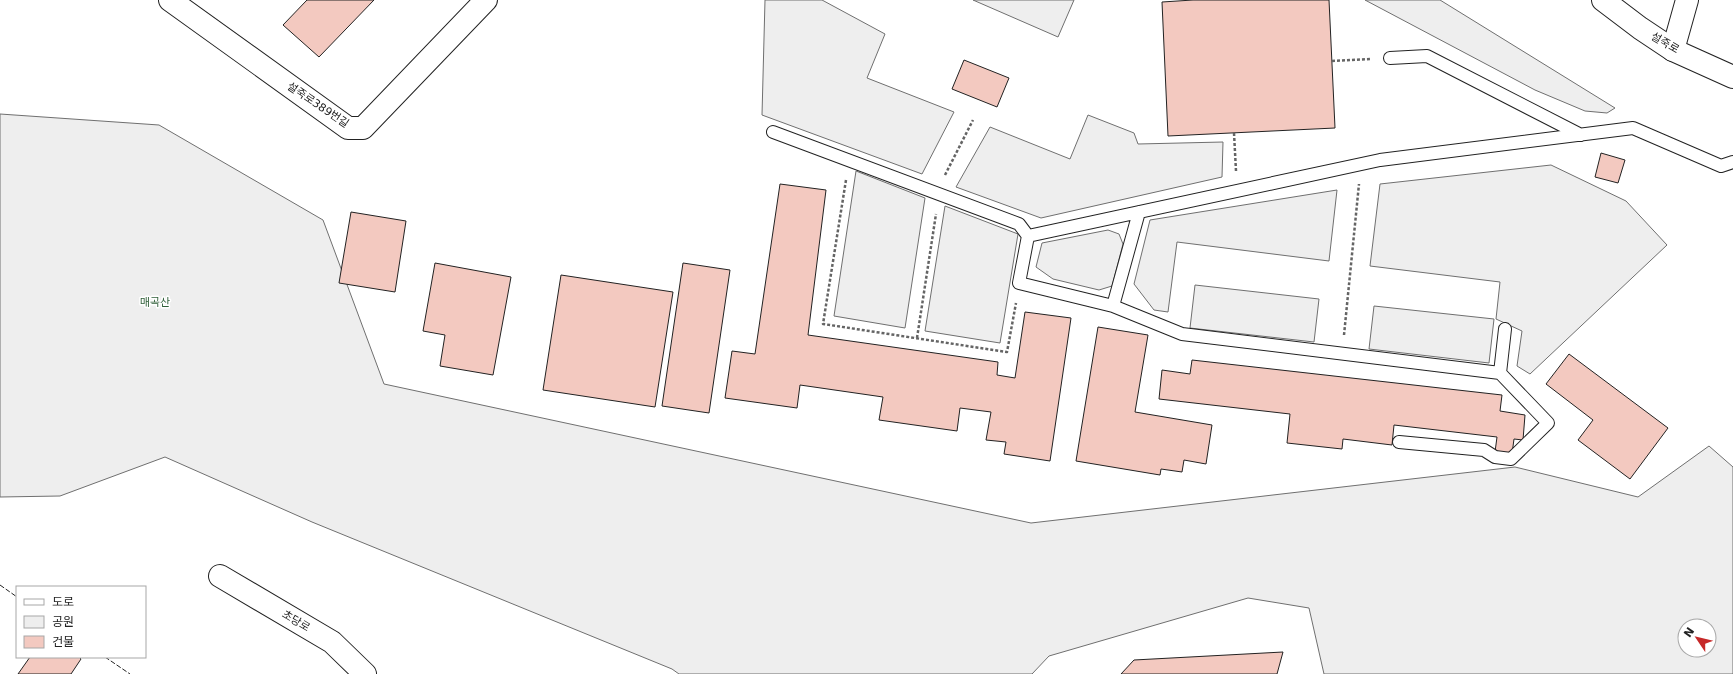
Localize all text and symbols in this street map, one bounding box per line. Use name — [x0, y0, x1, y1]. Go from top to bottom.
street label: 설죽로 — [1649, 30, 1681, 56]
street label: 설죽로389번길 — [285, 80, 351, 130]
park label: 매곡산 — [140, 296, 170, 309]
legend — [16, 586, 146, 658]
text: 도로 — [52, 595, 74, 609]
street label: 초당로 — [280, 608, 312, 634]
text: 공원 — [52, 615, 74, 629]
north arrow — [1677, 618, 1717, 658]
text: N — [1681, 625, 1697, 640]
text: 건물 — [52, 635, 74, 649]

